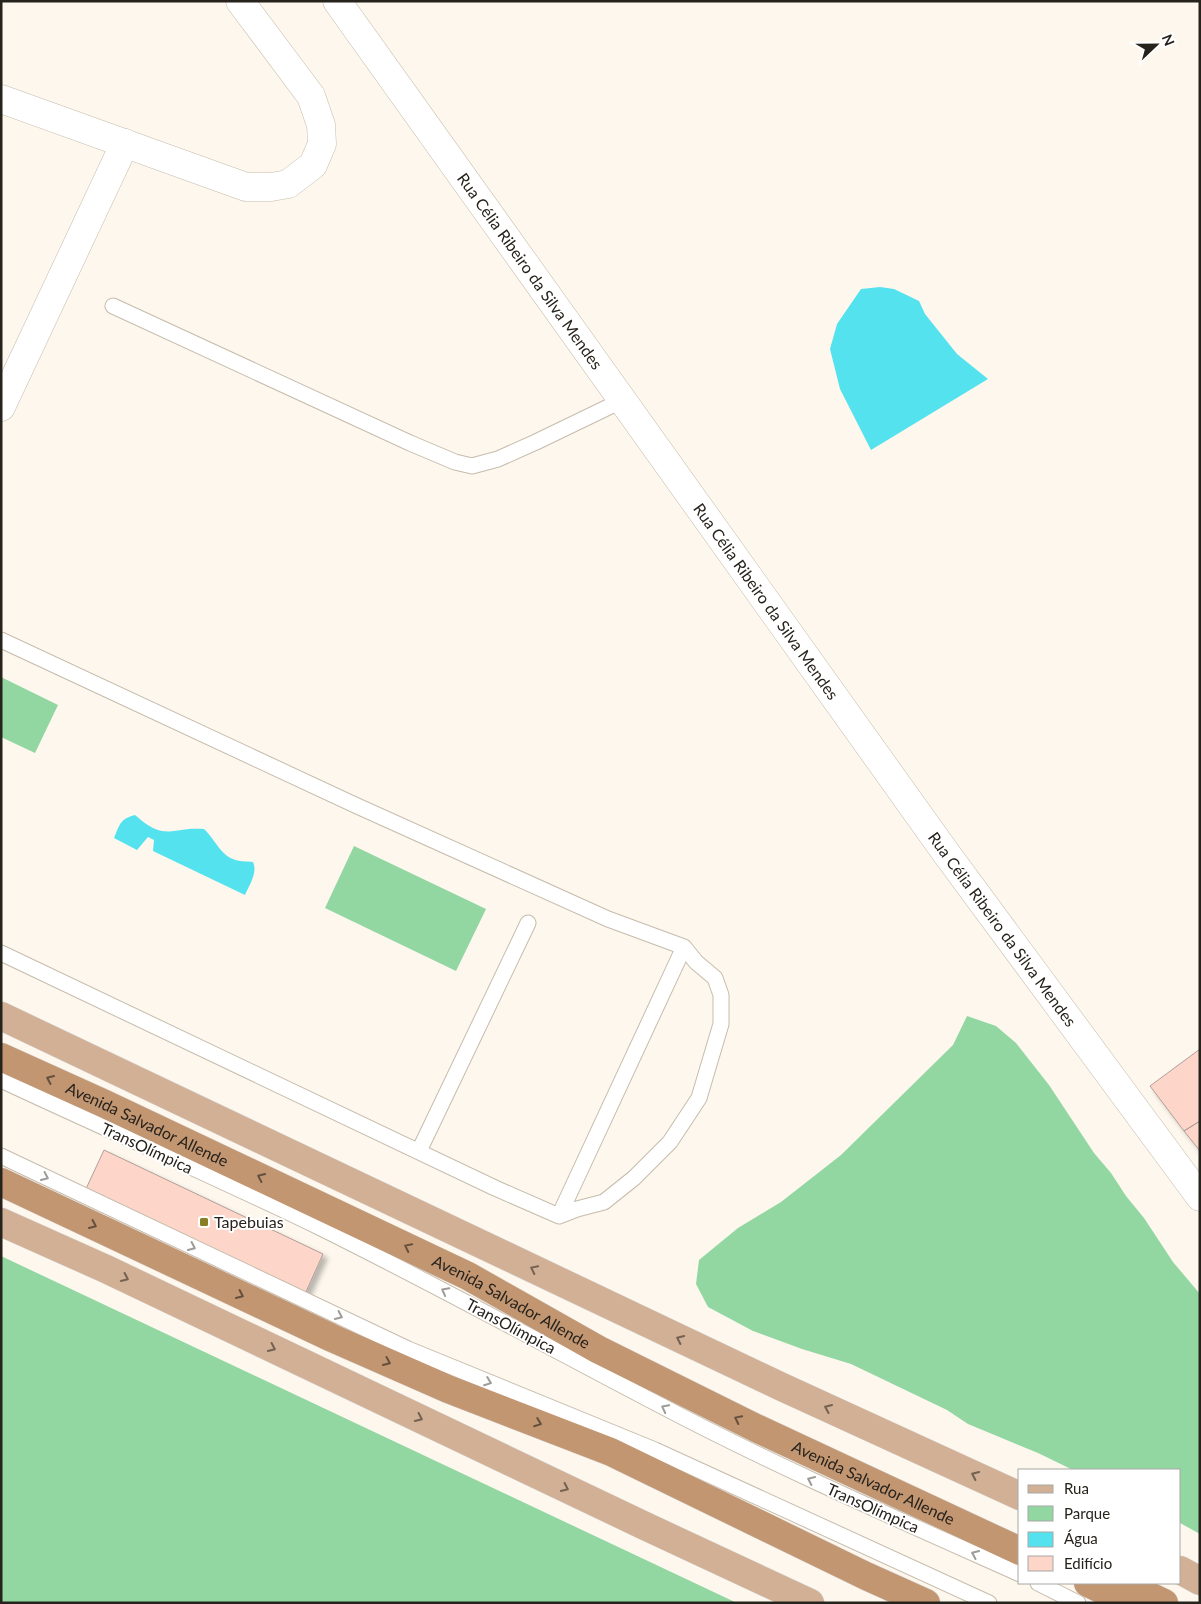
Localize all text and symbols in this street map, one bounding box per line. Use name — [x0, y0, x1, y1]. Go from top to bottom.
north arrow — [1131, 20, 1181, 70]
text: N — [1159, 32, 1178, 48]
street label: Rua Célia Ribeiro da Silva Mendes — [454, 169, 607, 373]
street label: Rua Célia Ribeiro da Silva Mendes — [690, 499, 843, 703]
street label: Rua Célia Ribeiro da Silva Mendes — [925, 828, 1081, 1030]
one-way arrow — [46, 1075, 55, 1085]
street label: Avenida Salvador Allende — [63, 1078, 232, 1170]
street label: TransOlímpica — [98, 1118, 196, 1177]
one-way arrow — [40, 1171, 49, 1181]
one-way arrow — [257, 1173, 266, 1183]
place label: Tapebuias — [214, 1212, 284, 1231]
marker: Tapebuias — [198, 1216, 210, 1228]
one-way arrow — [88, 1219, 97, 1230]
one-way arrow — [187, 1241, 196, 1251]
one-way arrow — [404, 1243, 413, 1253]
street label: Avenida Salvador Allende — [429, 1251, 594, 1352]
one-way arrow — [530, 1266, 539, 1276]
one-way arrow — [120, 1272, 129, 1282]
one-way arrow — [441, 1287, 450, 1297]
one-way arrow — [235, 1288, 244, 1299]
street label: TransOlímpica — [463, 1294, 559, 1357]
one-way arrow — [334, 1310, 343, 1321]
one-way arrow — [676, 1335, 685, 1346]
one-way arrow — [267, 1342, 276, 1352]
one-way arrow — [382, 1356, 391, 1367]
one-way arrow — [483, 1376, 492, 1386]
one-way arrow — [824, 1403, 833, 1414]
one-way arrow — [662, 1404, 671, 1414]
one-way arrow — [414, 1412, 423, 1422]
one-way arrow — [734, 1414, 743, 1425]
one-way arrow — [533, 1417, 542, 1427]
street label: Avenida Salvador Allende — [789, 1436, 958, 1528]
legend — [1018, 1469, 1181, 1584]
one-way arrow — [971, 1471, 980, 1482]
one-way arrow — [807, 1475, 816, 1486]
street label: TransOlímpica — [824, 1479, 922, 1536]
text: Rua — [1064, 1479, 1089, 1497]
one-way arrow — [560, 1482, 569, 1492]
text: Parque — [1064, 1504, 1110, 1522]
text: Água — [1064, 1529, 1098, 1547]
one-way arrow — [971, 1549, 980, 1560]
text: Edifício — [1064, 1554, 1112, 1572]

